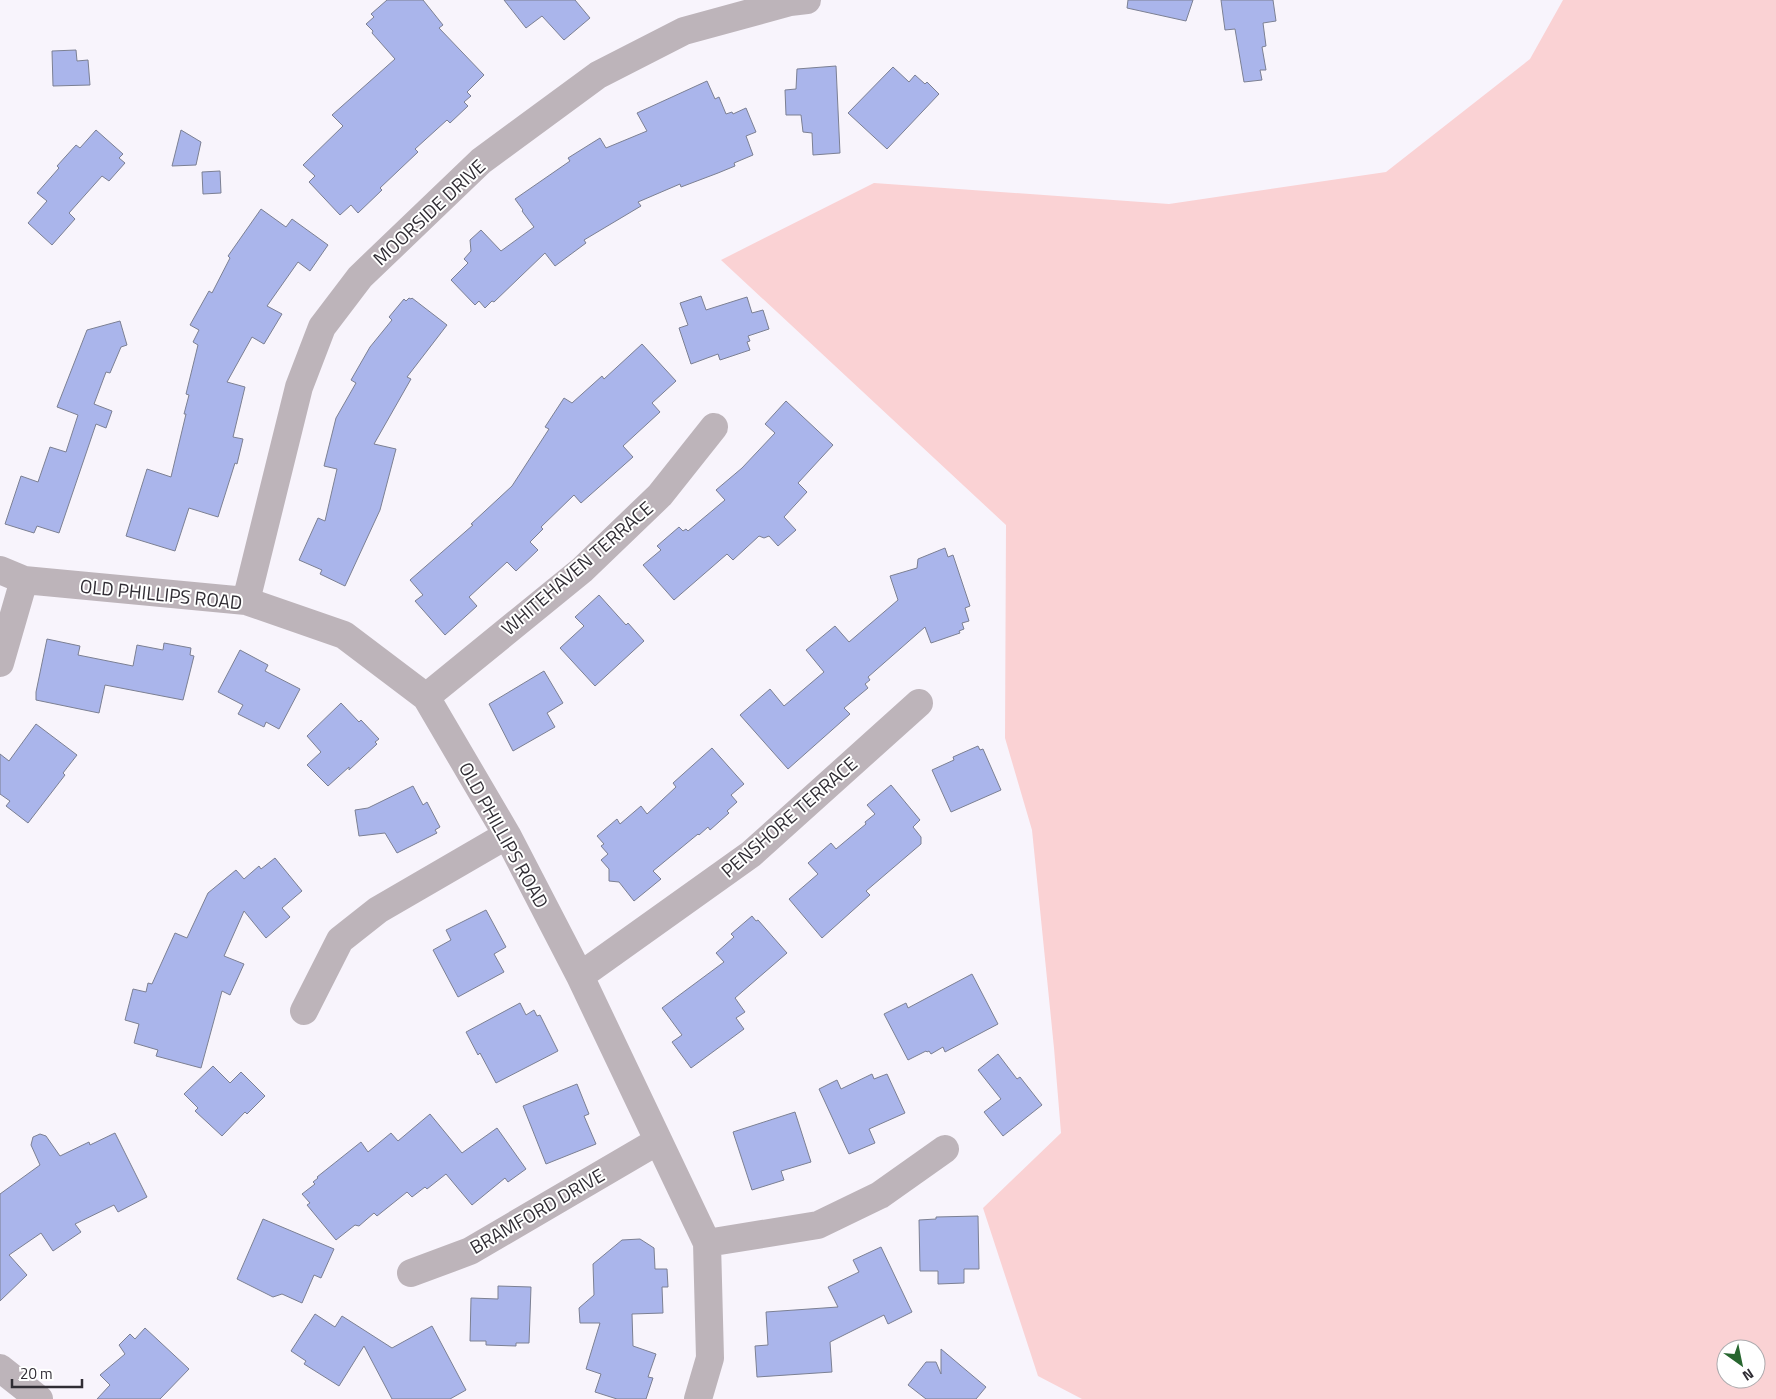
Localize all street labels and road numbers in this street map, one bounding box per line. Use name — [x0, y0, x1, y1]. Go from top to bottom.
street label: MOORSIDE DRIVE — [366, 152, 492, 272]
street label: WHITEHAVEN TERRACE — [494, 493, 659, 642]
street label: OLD PHILLIPS ROAD — [78, 571, 244, 616]
street label: PENSHORE TERRACE — [714, 749, 863, 884]
street label: OLD PHILLIPS ROAD — [452, 756, 557, 913]
street label: BRAMFORD DRIVE — [464, 1160, 609, 1261]

